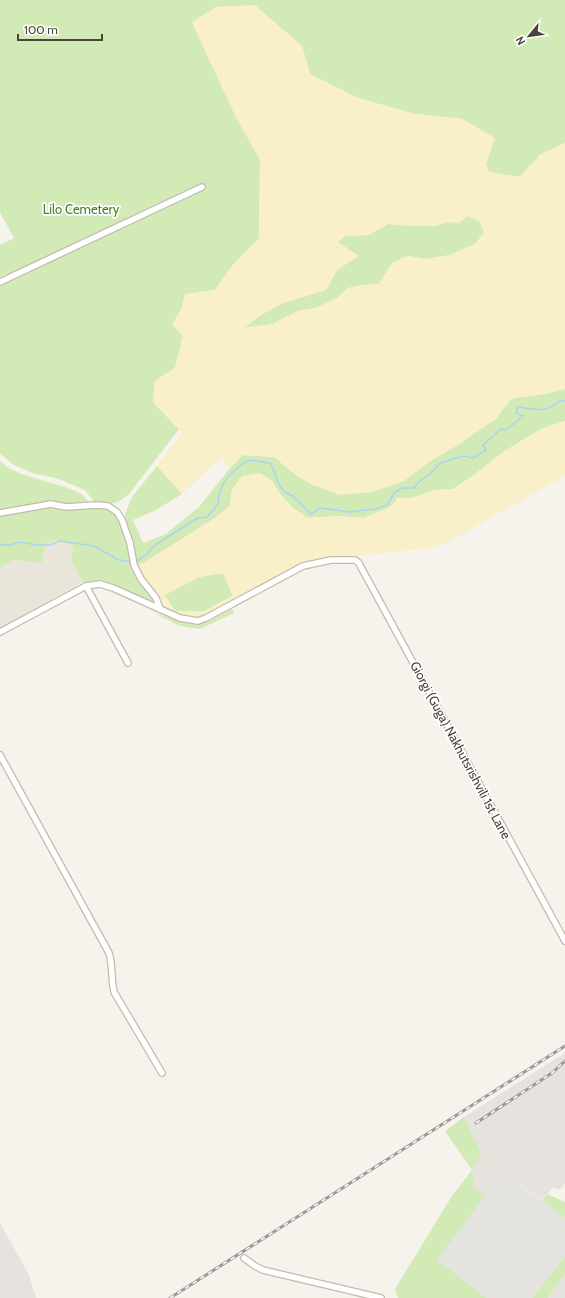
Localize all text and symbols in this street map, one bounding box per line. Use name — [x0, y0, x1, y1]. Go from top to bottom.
scale bar — [18, 16, 102, 42]
north arrow — [509, 16, 549, 56]
text: 100 m — [24, 22, 58, 37]
text: N — [512, 34, 528, 48]
park label: Lilo Cemetery — [43, 201, 120, 217]
street label: Giorgi (Guga) Nakhutsrishvili 1st Lane — [407, 658, 515, 842]

